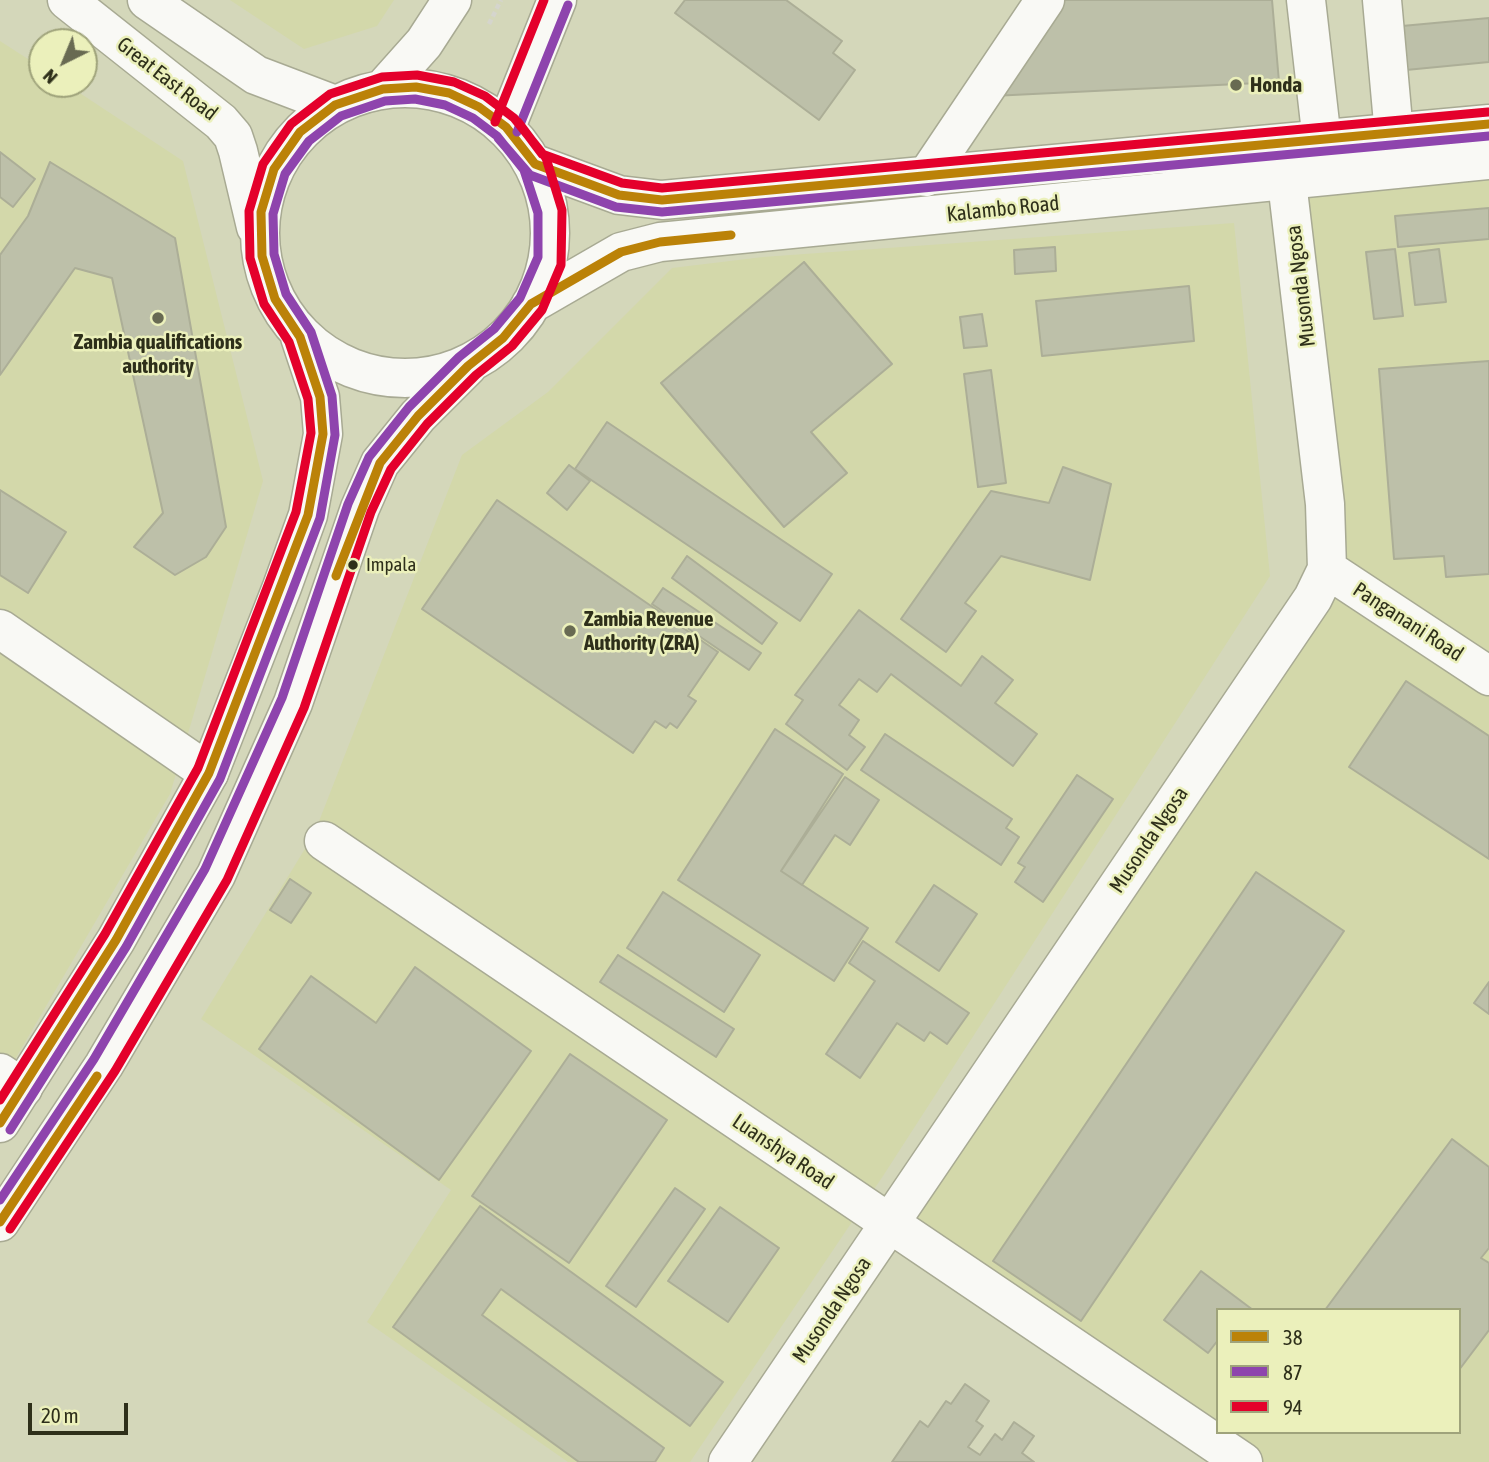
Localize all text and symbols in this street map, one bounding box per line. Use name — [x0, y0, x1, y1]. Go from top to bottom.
north arrow — [28, 28, 98, 98]
street label: Great East Road — [112, 32, 222, 126]
text: N — [38, 65, 62, 89]
place label: Honda — [1250, 72, 1302, 98]
marker: Honda — [1228, 77, 1244, 93]
street label: Kalambo Road — [946, 191, 1060, 227]
street label: Musonda Ngosa — [1281, 224, 1321, 348]
marker: Zambia qualifications authority — [150, 310, 166, 326]
place label: Zambia qualifications authority — [74, 329, 242, 379]
place label: Impala — [366, 554, 416, 576]
marker: Impala — [346, 558, 360, 572]
street label: Panganani Road — [1348, 577, 1468, 667]
place label: Zambia Revenue Authority (ZRA) — [584, 606, 713, 656]
marker: Zambia Revenue Authority (ZRA) — [562, 623, 578, 639]
street label: Musonda Ngosa — [1104, 782, 1194, 898]
street label: Luanshya Road — [727, 1109, 839, 1195]
street label: Musonda Ngosa — [787, 1252, 877, 1368]
legend — [1216, 1308, 1461, 1434]
text: 38 — [1283, 1325, 1303, 1349]
text: 87 — [1283, 1360, 1303, 1384]
scale bar — [32, 1388, 131, 1432]
text: 94 — [1283, 1395, 1303, 1419]
text: 20 m — [41, 1403, 79, 1427]

